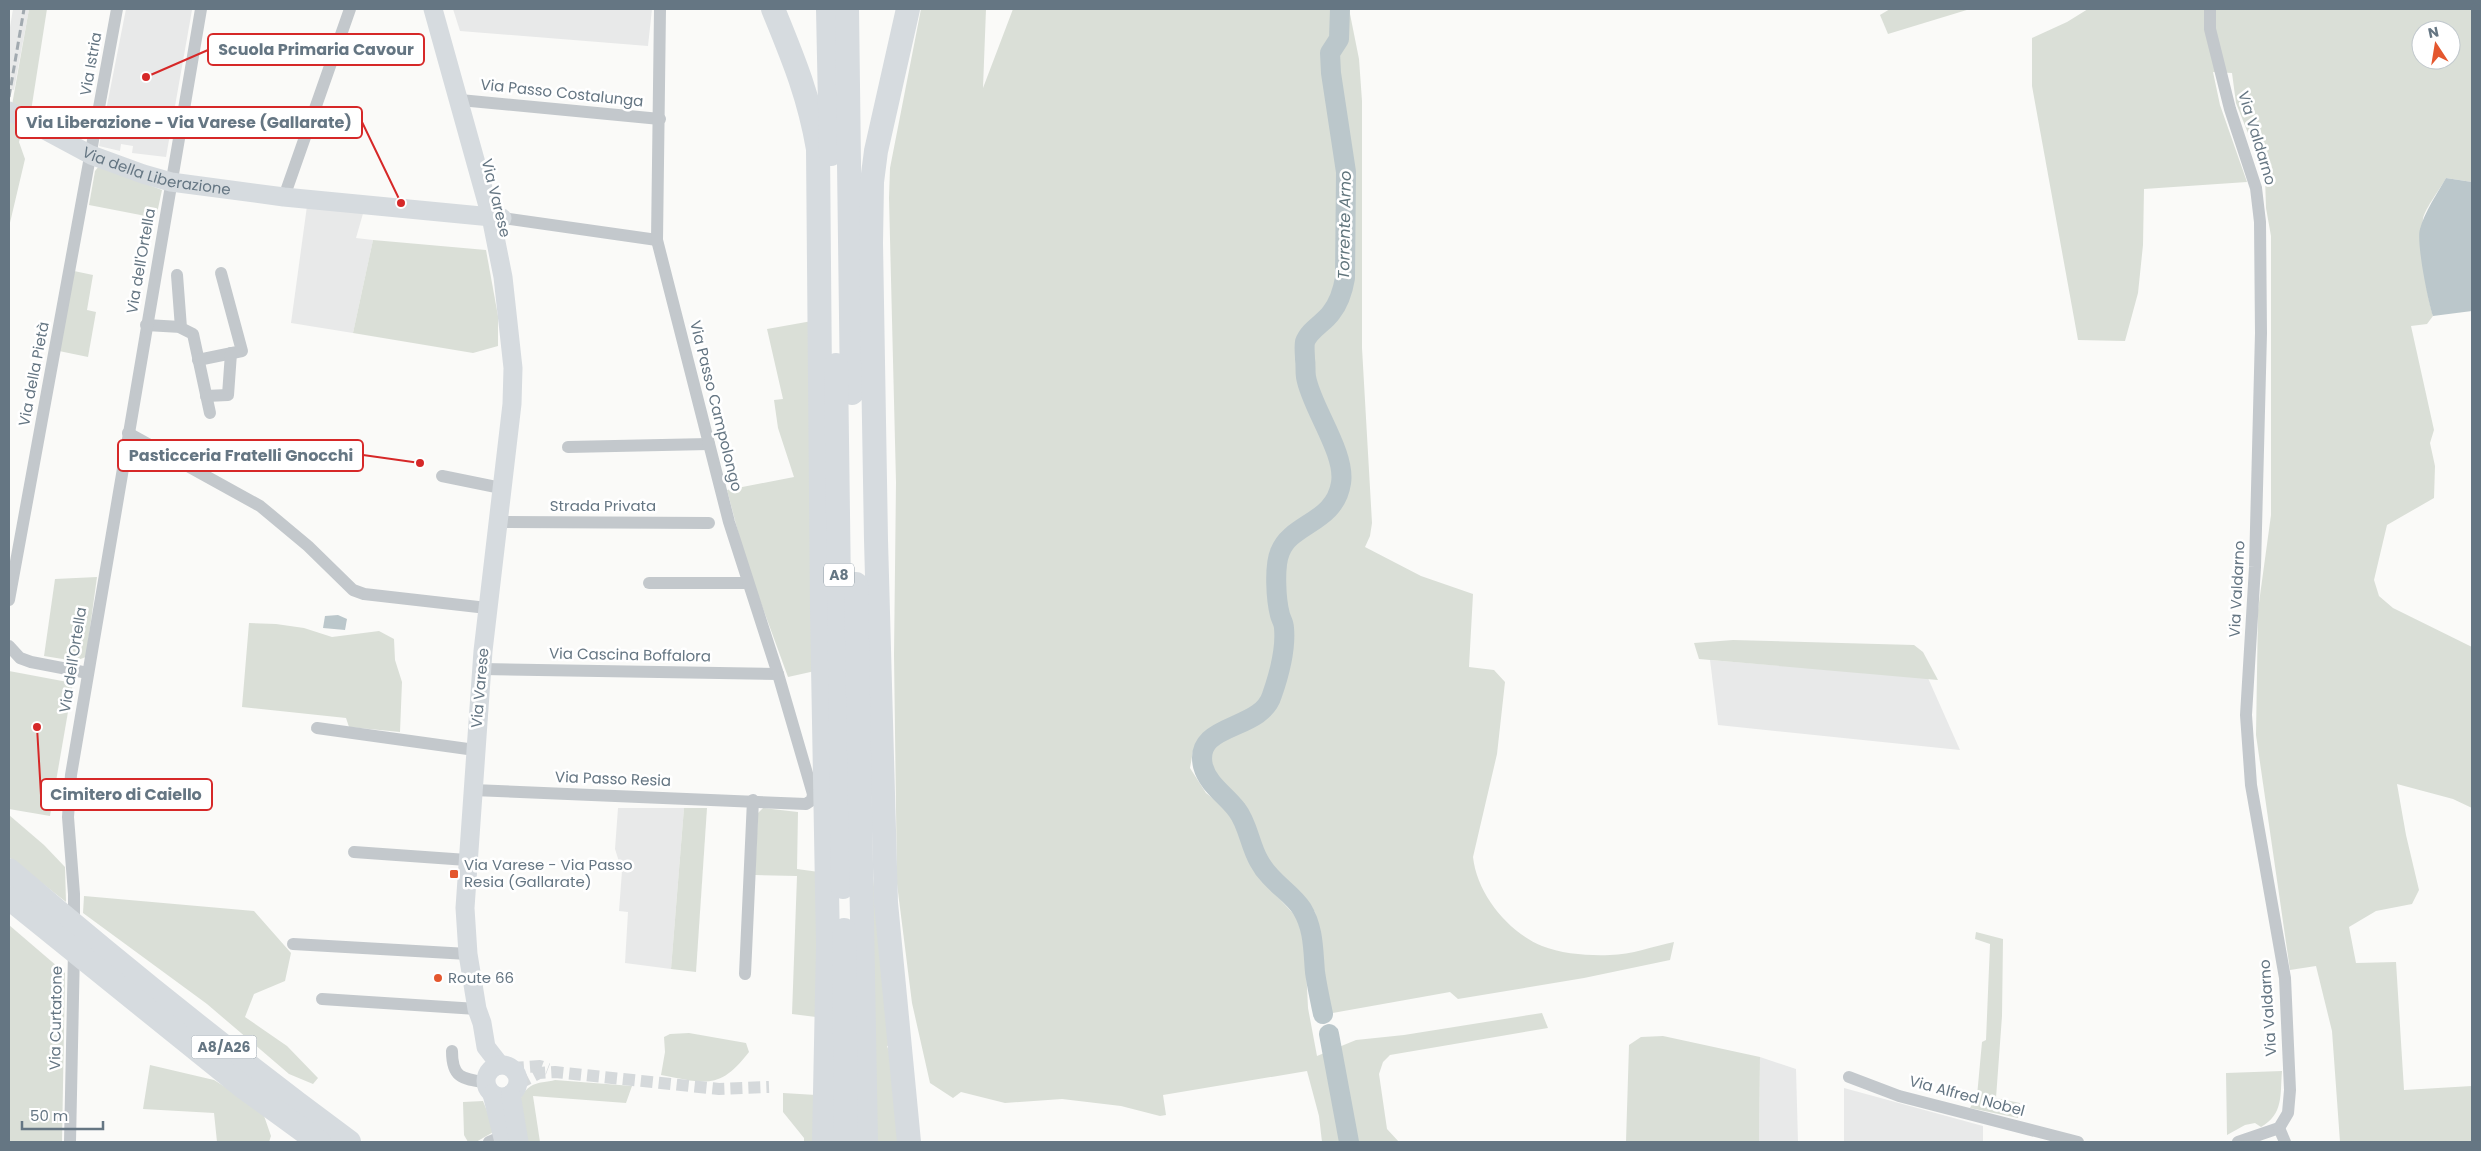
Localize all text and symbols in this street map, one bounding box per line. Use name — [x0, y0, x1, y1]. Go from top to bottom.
north arrow — [2411, 20, 2461, 70]
text: N — [2426, 21, 2441, 43]
street label: Via Istria — [75, 30, 106, 97]
callout: Scuola Primaria Cavour — [208, 34, 424, 65]
text: Scuola Primaria Cavour — [218, 38, 414, 61]
street label: Via Passo Costalunga — [479, 73, 645, 112]
street label: Via Valdarno — [2233, 88, 2282, 187]
callout: Via Liberazione - Via Varese (Gallarate) — [16, 107, 362, 138]
text: Via Liberazione - Via Varese (Gallarate) — [26, 111, 352, 134]
street label: Via della Liberazione — [79, 141, 232, 200]
street label: Via Varese — [477, 156, 516, 239]
water label: Torrente Arno — [1332, 170, 1357, 280]
street label: Via dell'Ortella — [121, 206, 160, 315]
street label: Via Passo Campolongo — [685, 318, 748, 494]
street label: Via della Pietà — [13, 320, 54, 428]
callout: Pasticceria Fratelli Gnocchi — [118, 440, 363, 471]
text: Pasticceria Fratelli Gnocchi — [129, 444, 353, 467]
street label: Strada Privata — [550, 495, 656, 516]
street label: Via Valdarno — [2223, 540, 2250, 638]
road number: A8 — [824, 564, 854, 586]
street label: Via dell'Ortella — [54, 606, 91, 714]
street label: Via Cascina Boffalora — [549, 643, 711, 666]
street label: Via Varese — [466, 647, 493, 729]
street label: Via Passo Resia — [555, 766, 671, 791]
callout: Cimitero di Caiello — [41, 779, 212, 810]
text: Cimitero di Caiello — [50, 783, 202, 806]
place label: Via Varese - Via Passo Resia (Gallarate) — [464, 854, 633, 892]
marker: Via Varese - Via Passo Resia (Gallarate) — [448, 868, 460, 880]
street label: Via Valdarno — [2254, 959, 2281, 1057]
street label: Via Curtatone — [44, 966, 67, 1070]
place label: Route 66 — [448, 967, 514, 988]
marker: Route 66 — [432, 972, 444, 984]
road number: A8/A26 — [192, 1036, 256, 1058]
street label: Via Alfred Nobel — [1907, 1070, 2027, 1121]
scale bar — [22, 1098, 104, 1130]
text: 50 m — [30, 1105, 68, 1126]

